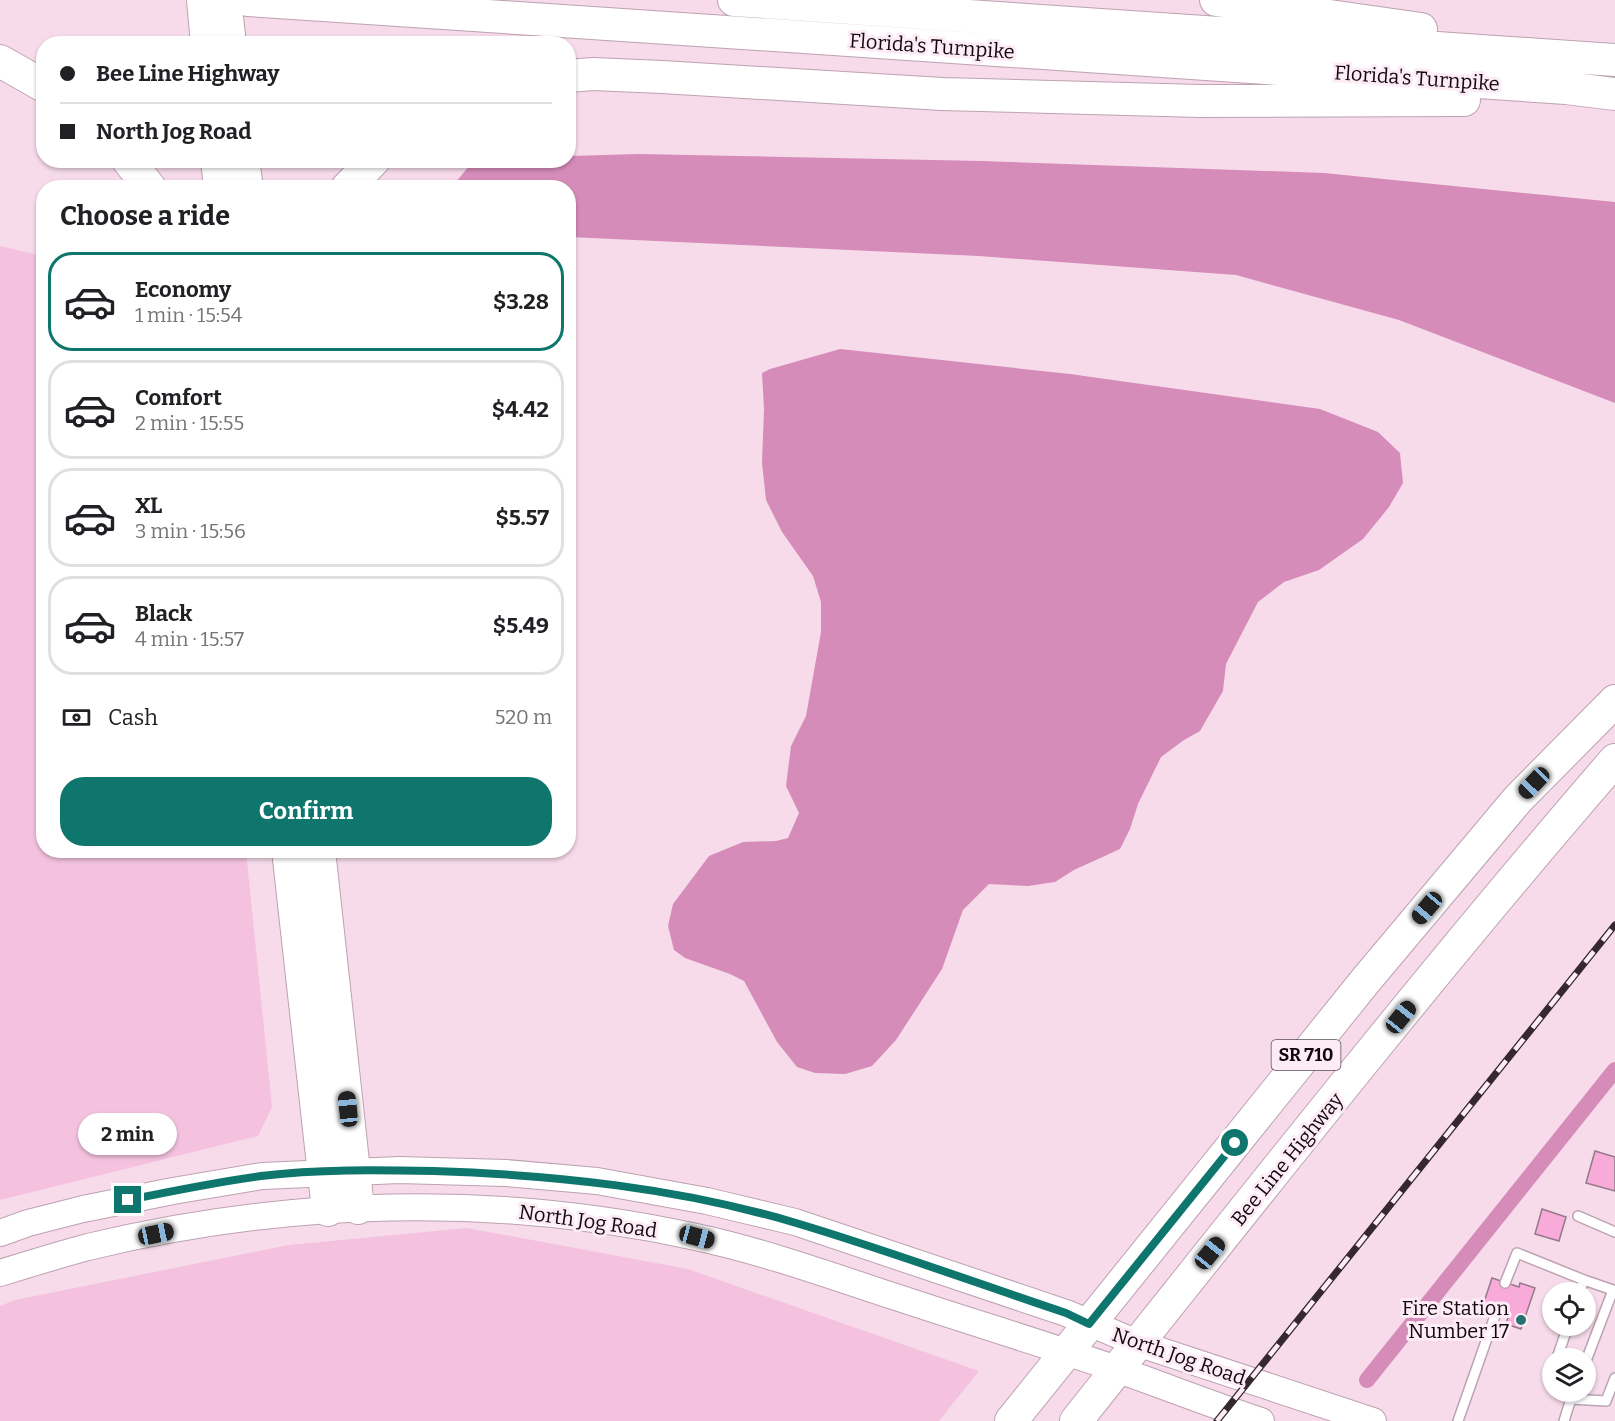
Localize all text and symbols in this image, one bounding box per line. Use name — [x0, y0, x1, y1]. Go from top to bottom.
street label: Florida's Turnpike — [848, 28, 1016, 64]
text: Bee Line Highway — [96, 60, 279, 87]
street label: Florida's Turnpike — [1333, 60, 1501, 96]
text: North Jog Road — [96, 118, 251, 145]
text: Choose a ride — [60, 200, 230, 232]
icon: car — [63, 275, 117, 329]
text: Economy — [135, 276, 231, 303]
text: $3.28 — [493, 288, 549, 315]
text: 1 min · 15:54 — [135, 303, 242, 327]
icon: car — [63, 383, 117, 437]
text: Comfort — [135, 384, 222, 411]
text: $4.42 — [492, 396, 549, 423]
text: 2 min · 15:55 — [135, 411, 244, 435]
icon: car — [63, 491, 117, 545]
text: XL — [135, 492, 162, 519]
text: $5.57 — [495, 504, 549, 531]
text: 3 min · 15:56 — [135, 519, 246, 543]
icon: car — [63, 599, 117, 653]
text: Black — [135, 600, 192, 627]
text: $5.49 — [493, 612, 549, 639]
text: 4 min · 15:57 — [135, 627, 244, 651]
icon: cash — [60, 701, 93, 734]
text: Cash — [108, 704, 158, 731]
text: 520 m — [495, 705, 552, 729]
car — [1515, 764, 1553, 802]
button: Confirm — [60, 777, 552, 846]
car — [1409, 888, 1445, 928]
car — [1383, 997, 1419, 1037]
road number: SR 710 — [1272, 1040, 1340, 1070]
street label: Bee Line Highway — [1226, 1087, 1348, 1230]
car — [337, 1090, 359, 1128]
callout: 2 min — [78, 1113, 178, 1155]
text: 2 min — [101, 1122, 154, 1146]
route start — [1221, 1129, 1248, 1156]
route end — [114, 1186, 141, 1213]
street label: North Jog Road — [517, 1199, 659, 1243]
car — [137, 1221, 175, 1247]
car — [677, 1224, 717, 1250]
car — [1192, 1233, 1228, 1273]
map controls — [1542, 1282, 1596, 1402]
button: locate — [1542, 1282, 1596, 1336]
place label: Fire Station Number 17 — [1402, 1296, 1509, 1343]
marker: Fire Station Number 17 — [1514, 1313, 1528, 1327]
street label: North Jog Road — [1109, 1322, 1249, 1390]
button: layers — [1542, 1348, 1596, 1402]

